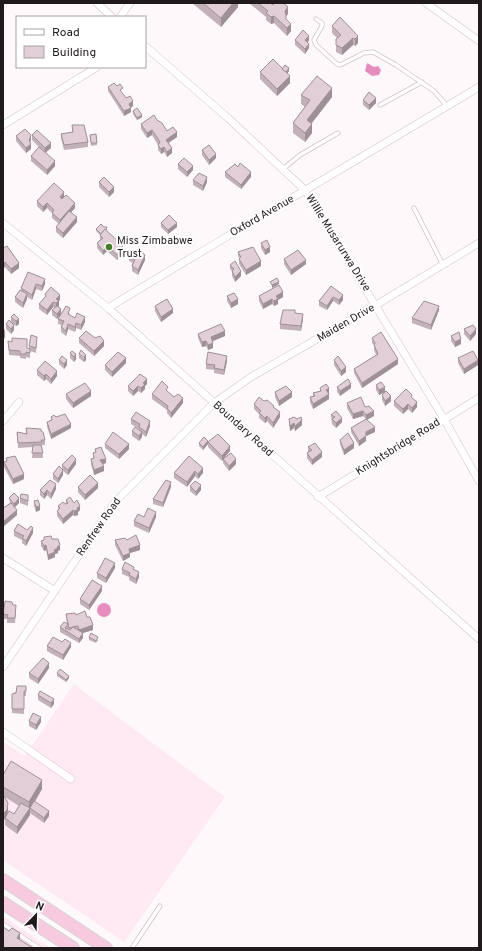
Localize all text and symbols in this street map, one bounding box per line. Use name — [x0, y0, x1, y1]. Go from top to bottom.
legend — [16, 16, 146, 68]
text: Road — [52, 25, 80, 41]
text: Building — [52, 45, 96, 61]
street label: Oxford Avenue — [227, 192, 297, 240]
street label: Willie Musarurwa Drive — [302, 192, 374, 294]
place label: Miss Zimbabwe Trust — [117, 234, 193, 261]
marker: Miss Zimbabwe Trust — [104, 242, 114, 252]
street label: Maiden Drive — [315, 301, 377, 345]
street label: Boundary Road — [210, 398, 276, 460]
street label: Knightsbridge Road — [353, 415, 443, 479]
street label: Renfrew Road — [74, 495, 124, 559]
north arrow — [16, 895, 56, 935]
text: N — [33, 899, 46, 915]

